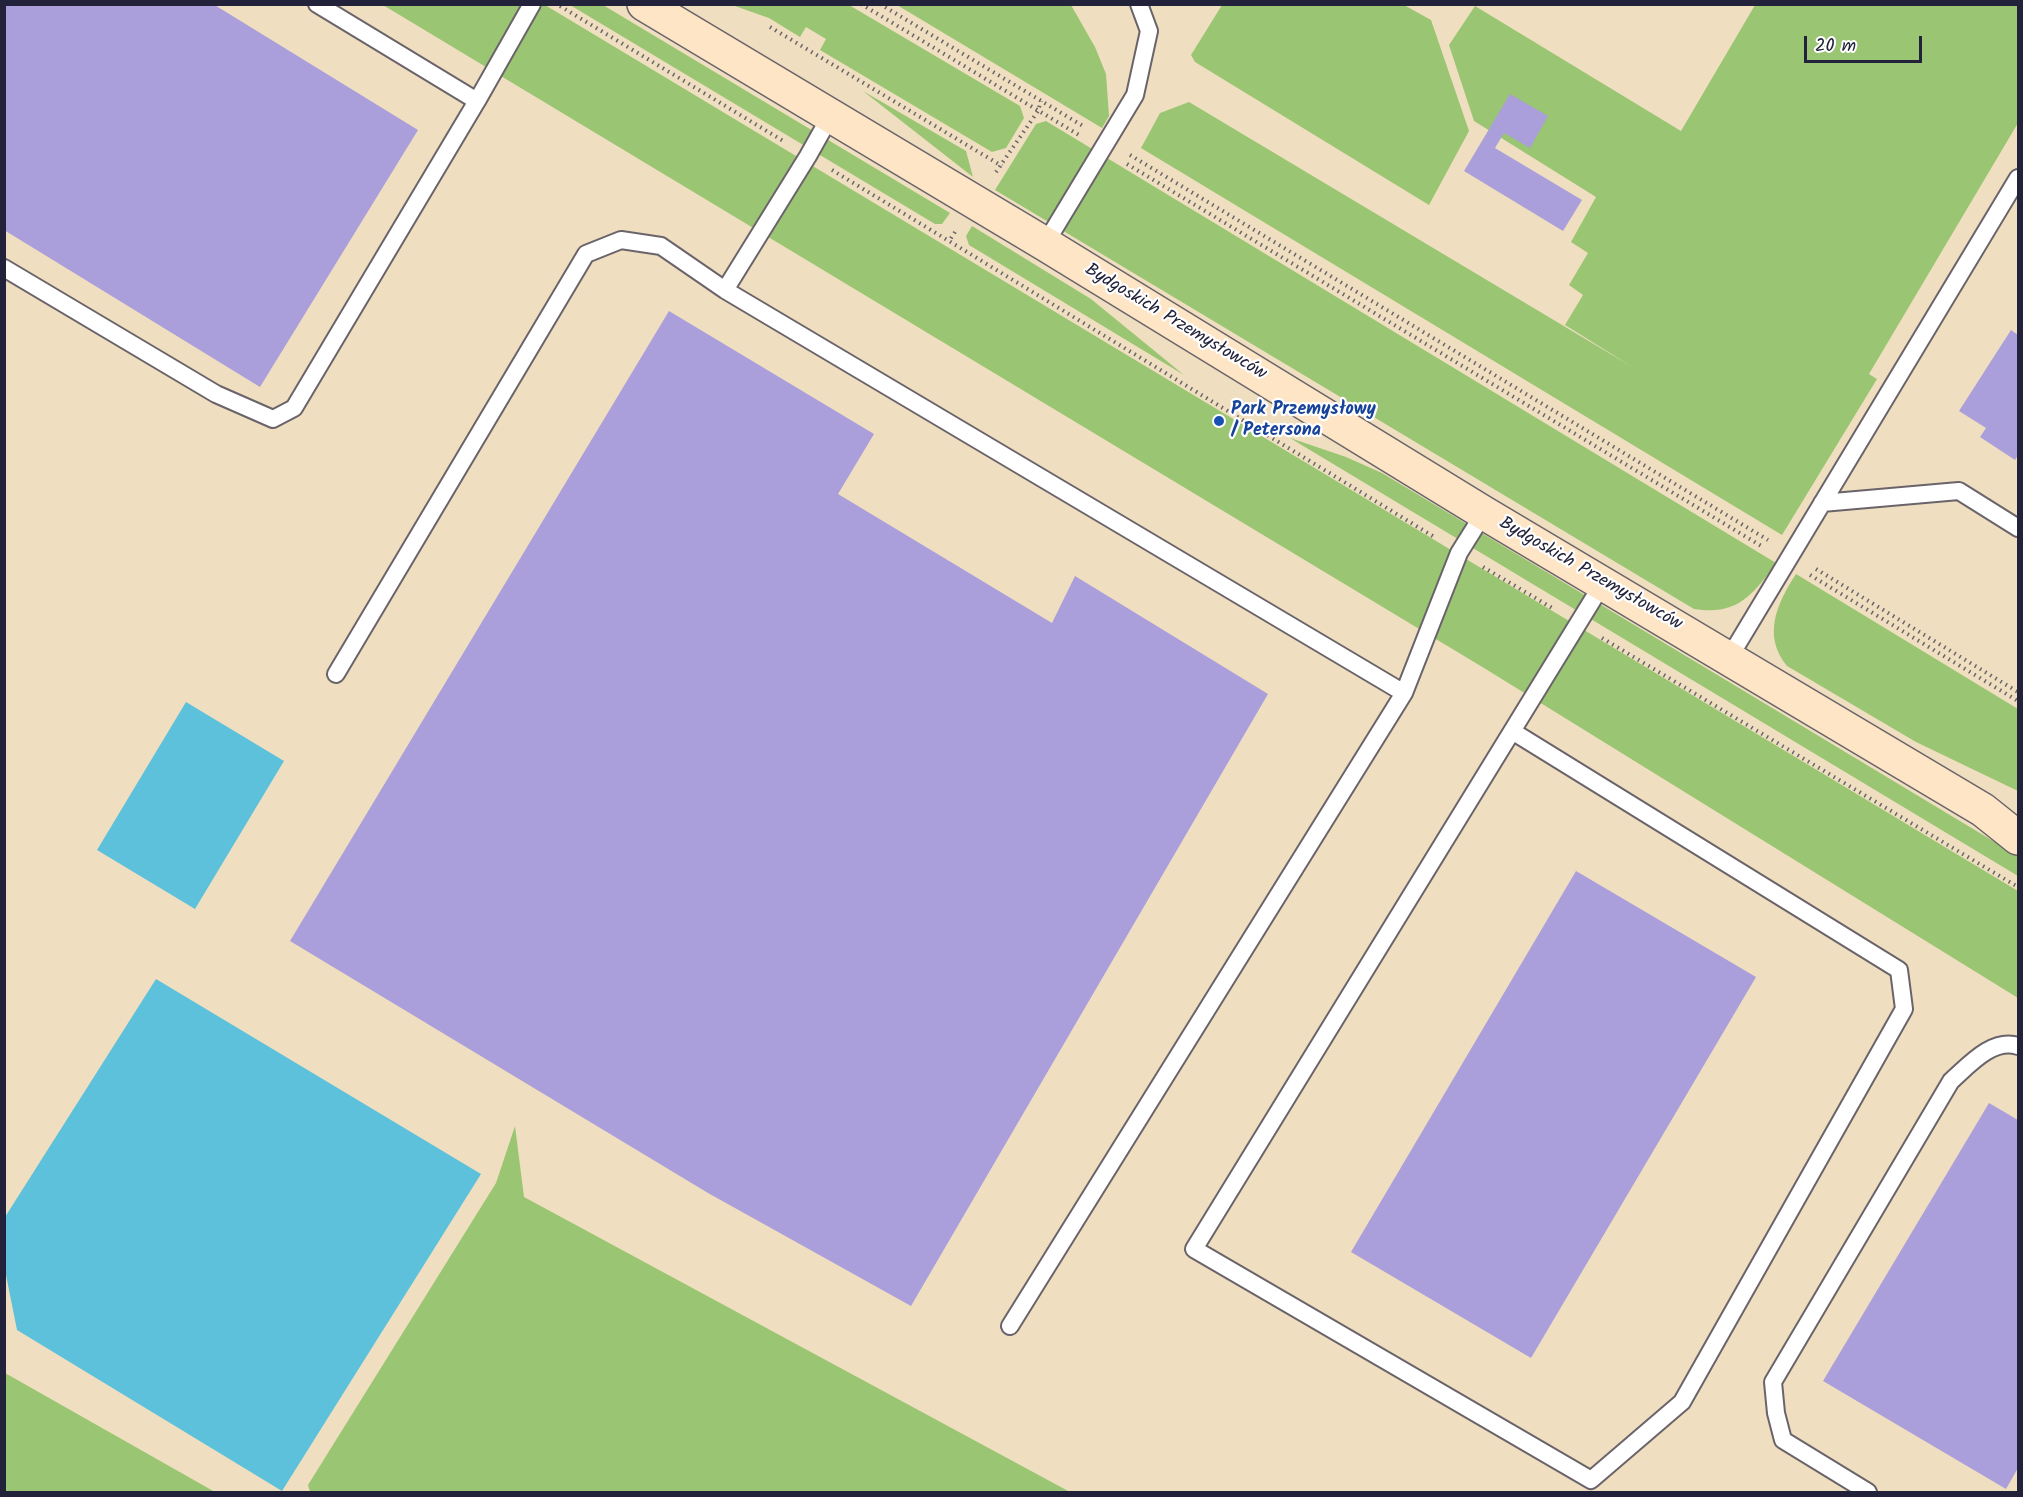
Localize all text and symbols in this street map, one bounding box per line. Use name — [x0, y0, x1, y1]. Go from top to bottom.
scale bar — [1807, 24, 1926, 62]
text: 20 m — [1815, 32, 1856, 61]
street label: Bydgoskich Przemysłowców — [1080, 260, 1270, 386]
place label: Park Przemysłowy / Petersona — [1231, 400, 1376, 442]
marker: Park Przemysłowy / Petersona — [1212, 414, 1226, 428]
street label: Bydgoskich Przemysłowców — [1494, 514, 1686, 636]

